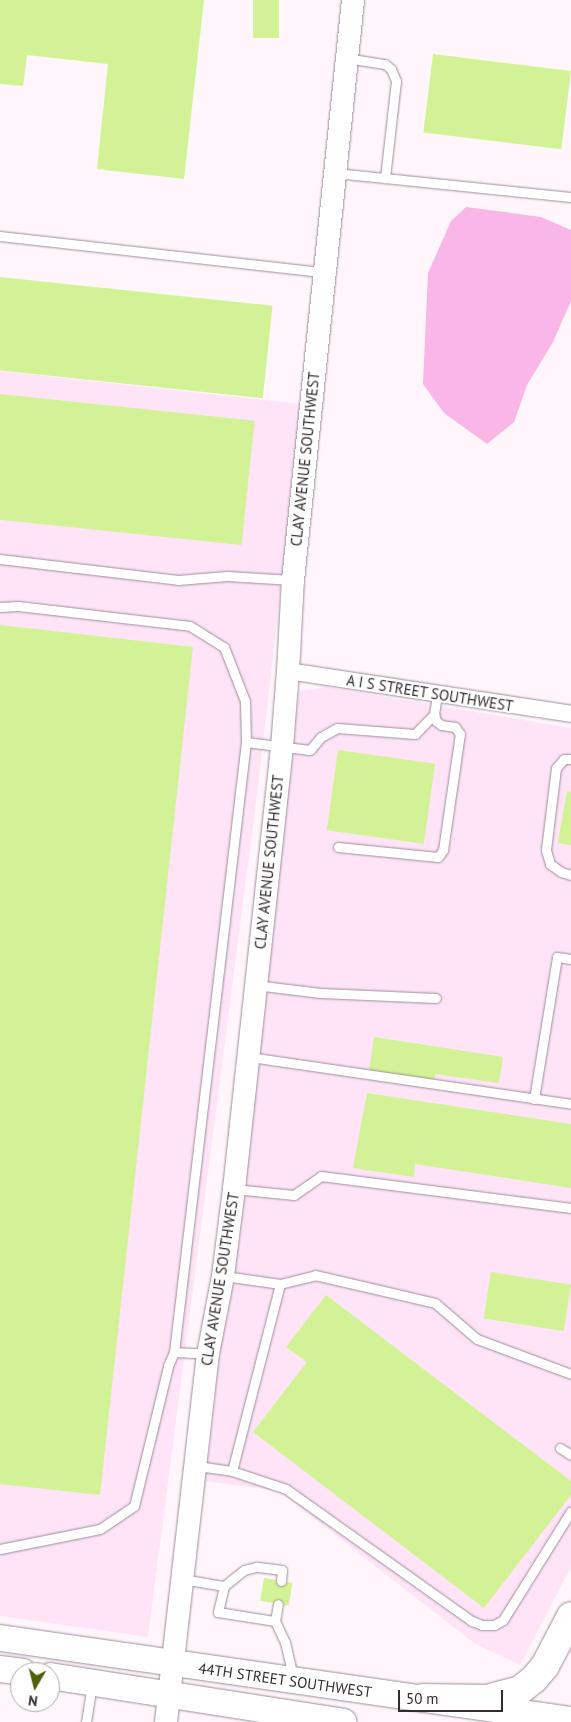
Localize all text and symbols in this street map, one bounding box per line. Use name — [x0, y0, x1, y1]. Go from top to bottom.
street label: CLAY AVENUE SOUTHWEST — [287, 370, 323, 548]
street label: A I S STREET SOUTHWEST — [345, 671, 515, 715]
street label: CLAY AVENUE SOUTHWEST — [251, 773, 287, 951]
street label: CLAY AVENUE SOUTHWEST — [197, 1191, 243, 1367]
street label: 44TH STREET SOUTHWEST — [197, 1659, 373, 1701]
north arrow — [10, 1662, 60, 1712]
scale bar — [401, 1680, 506, 1712]
text: 50 m — [406, 1689, 439, 1708]
text: N — [27, 1691, 39, 1710]

